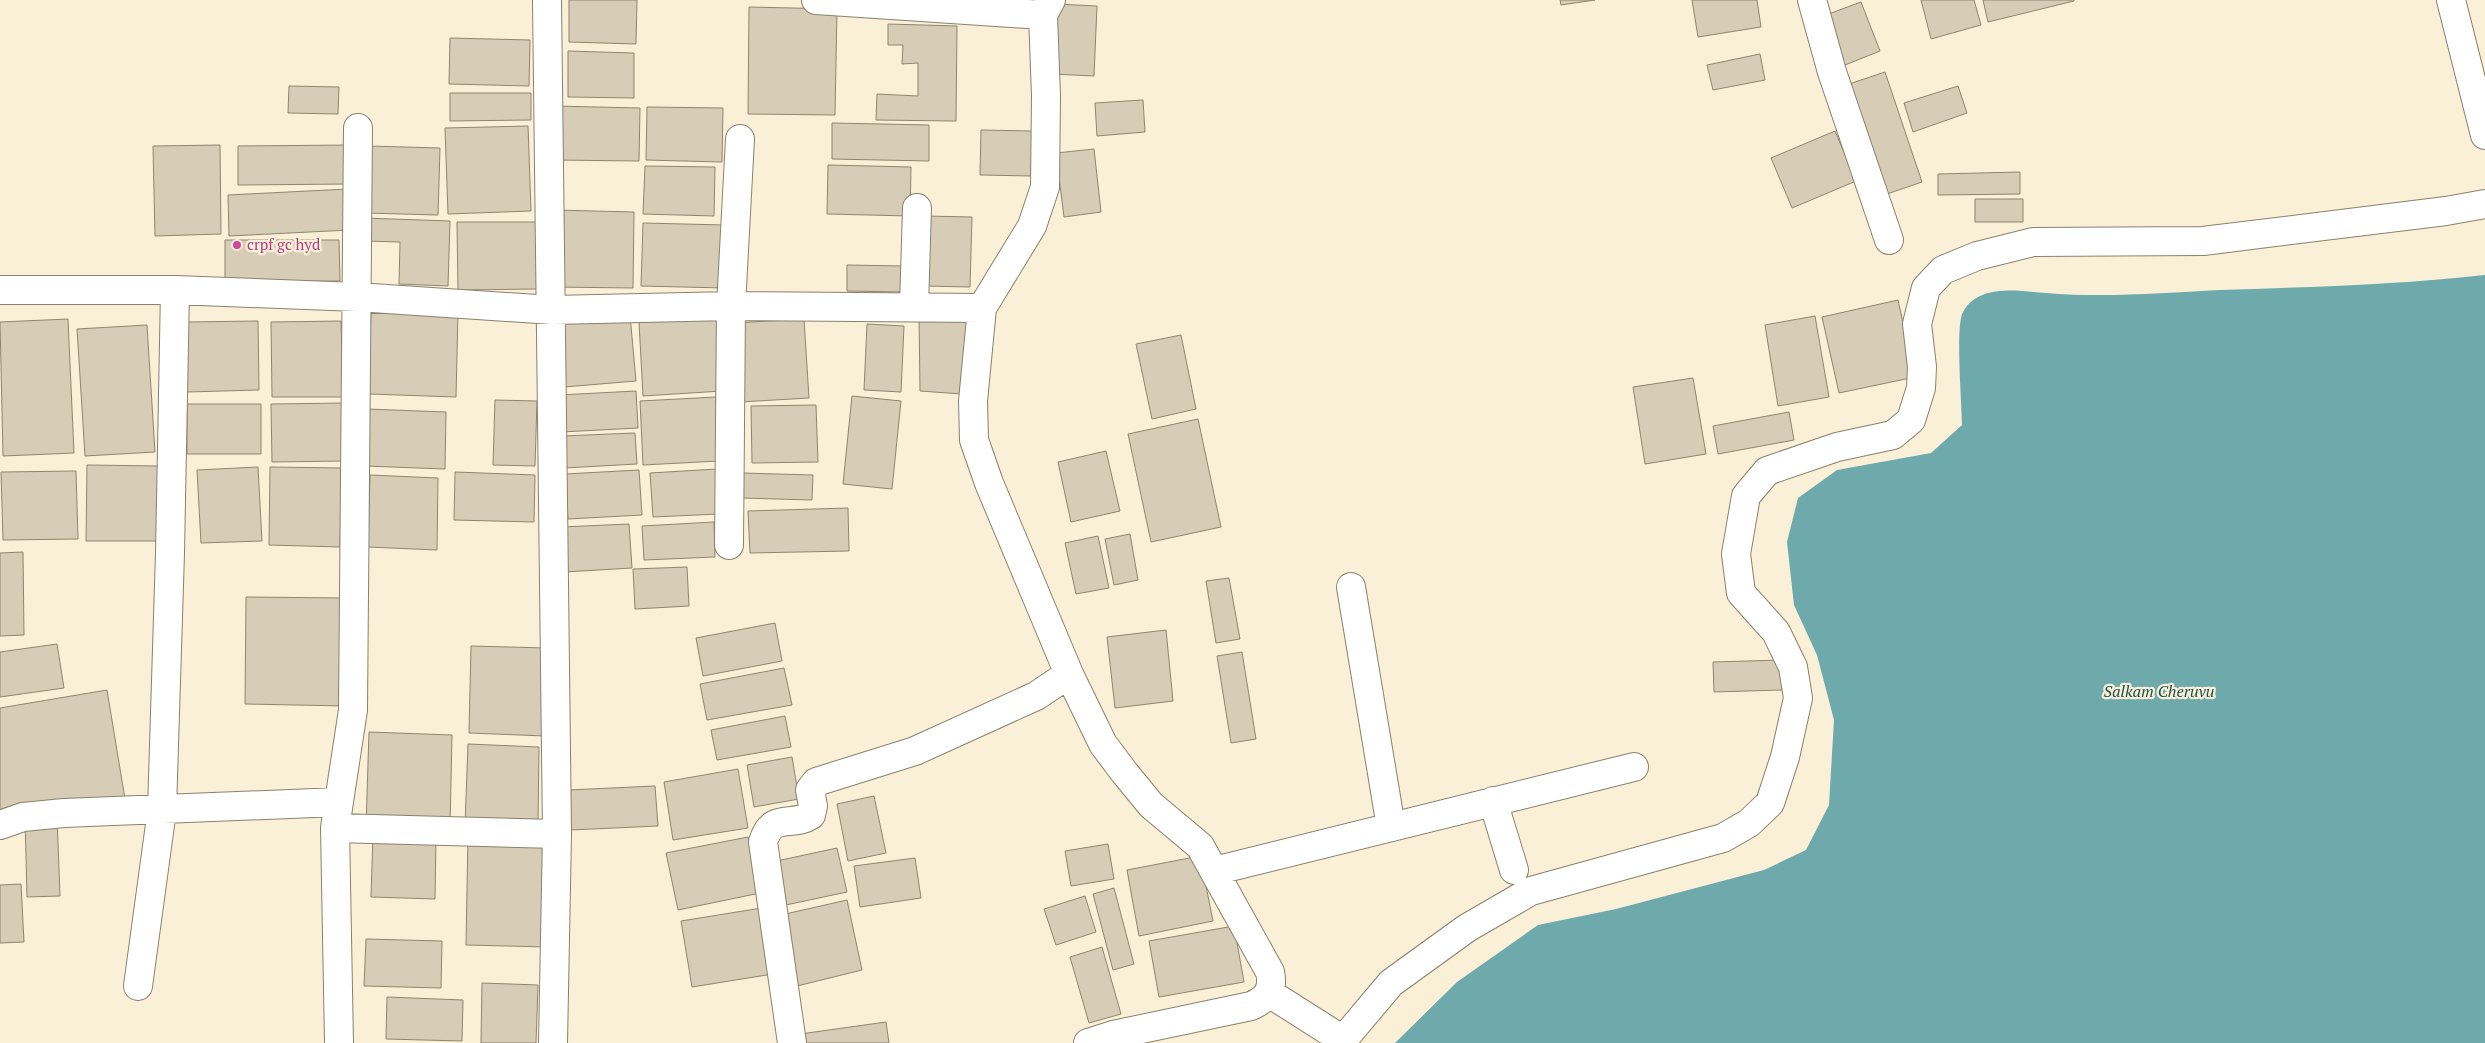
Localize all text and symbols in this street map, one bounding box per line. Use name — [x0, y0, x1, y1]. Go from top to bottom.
place label: crpf gc hyd — [247, 234, 320, 254]
marker: crpf gc hyd — [231, 239, 243, 251]
water label: Salkam Cheruvu — [2104, 680, 2214, 702]

